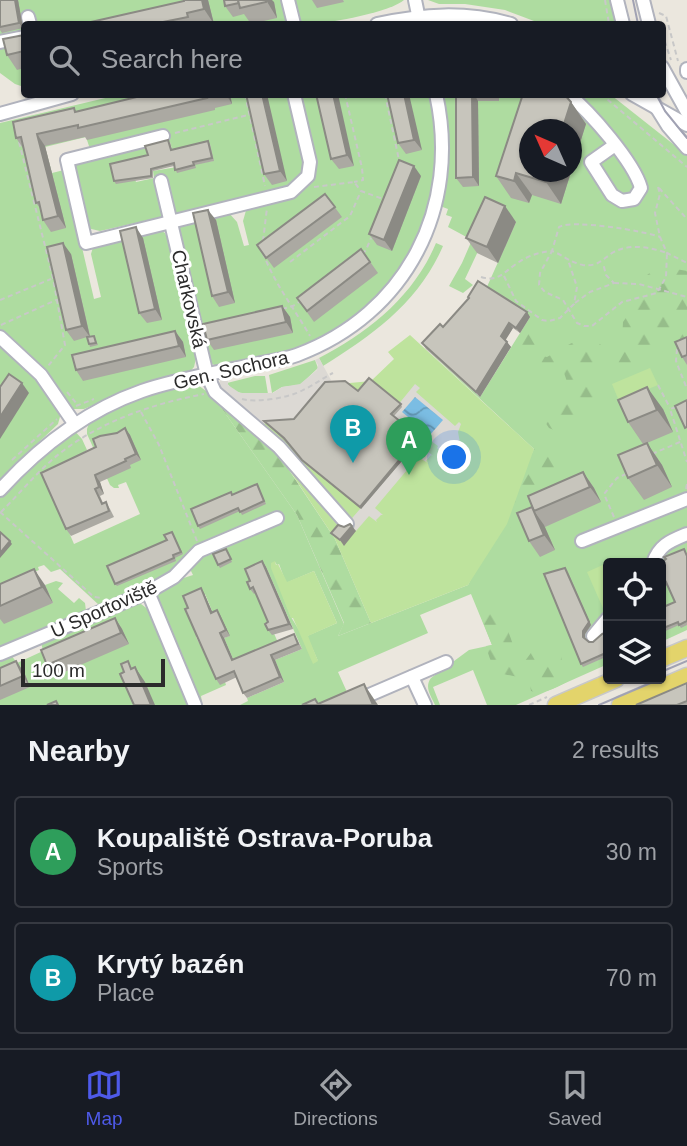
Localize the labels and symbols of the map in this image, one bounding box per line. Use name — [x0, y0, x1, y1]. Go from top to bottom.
north arrow — [519, 119, 582, 182]
street label: Charkovská — [167, 248, 211, 351]
street label: Gen. Sochora — [172, 346, 291, 393]
pin: B — [330, 405, 376, 463]
pin: A — [386, 417, 432, 475]
your location — [437, 440, 471, 474]
street label: U Sportoviště — [48, 576, 160, 642]
scale bar — [21, 656, 164, 688]

